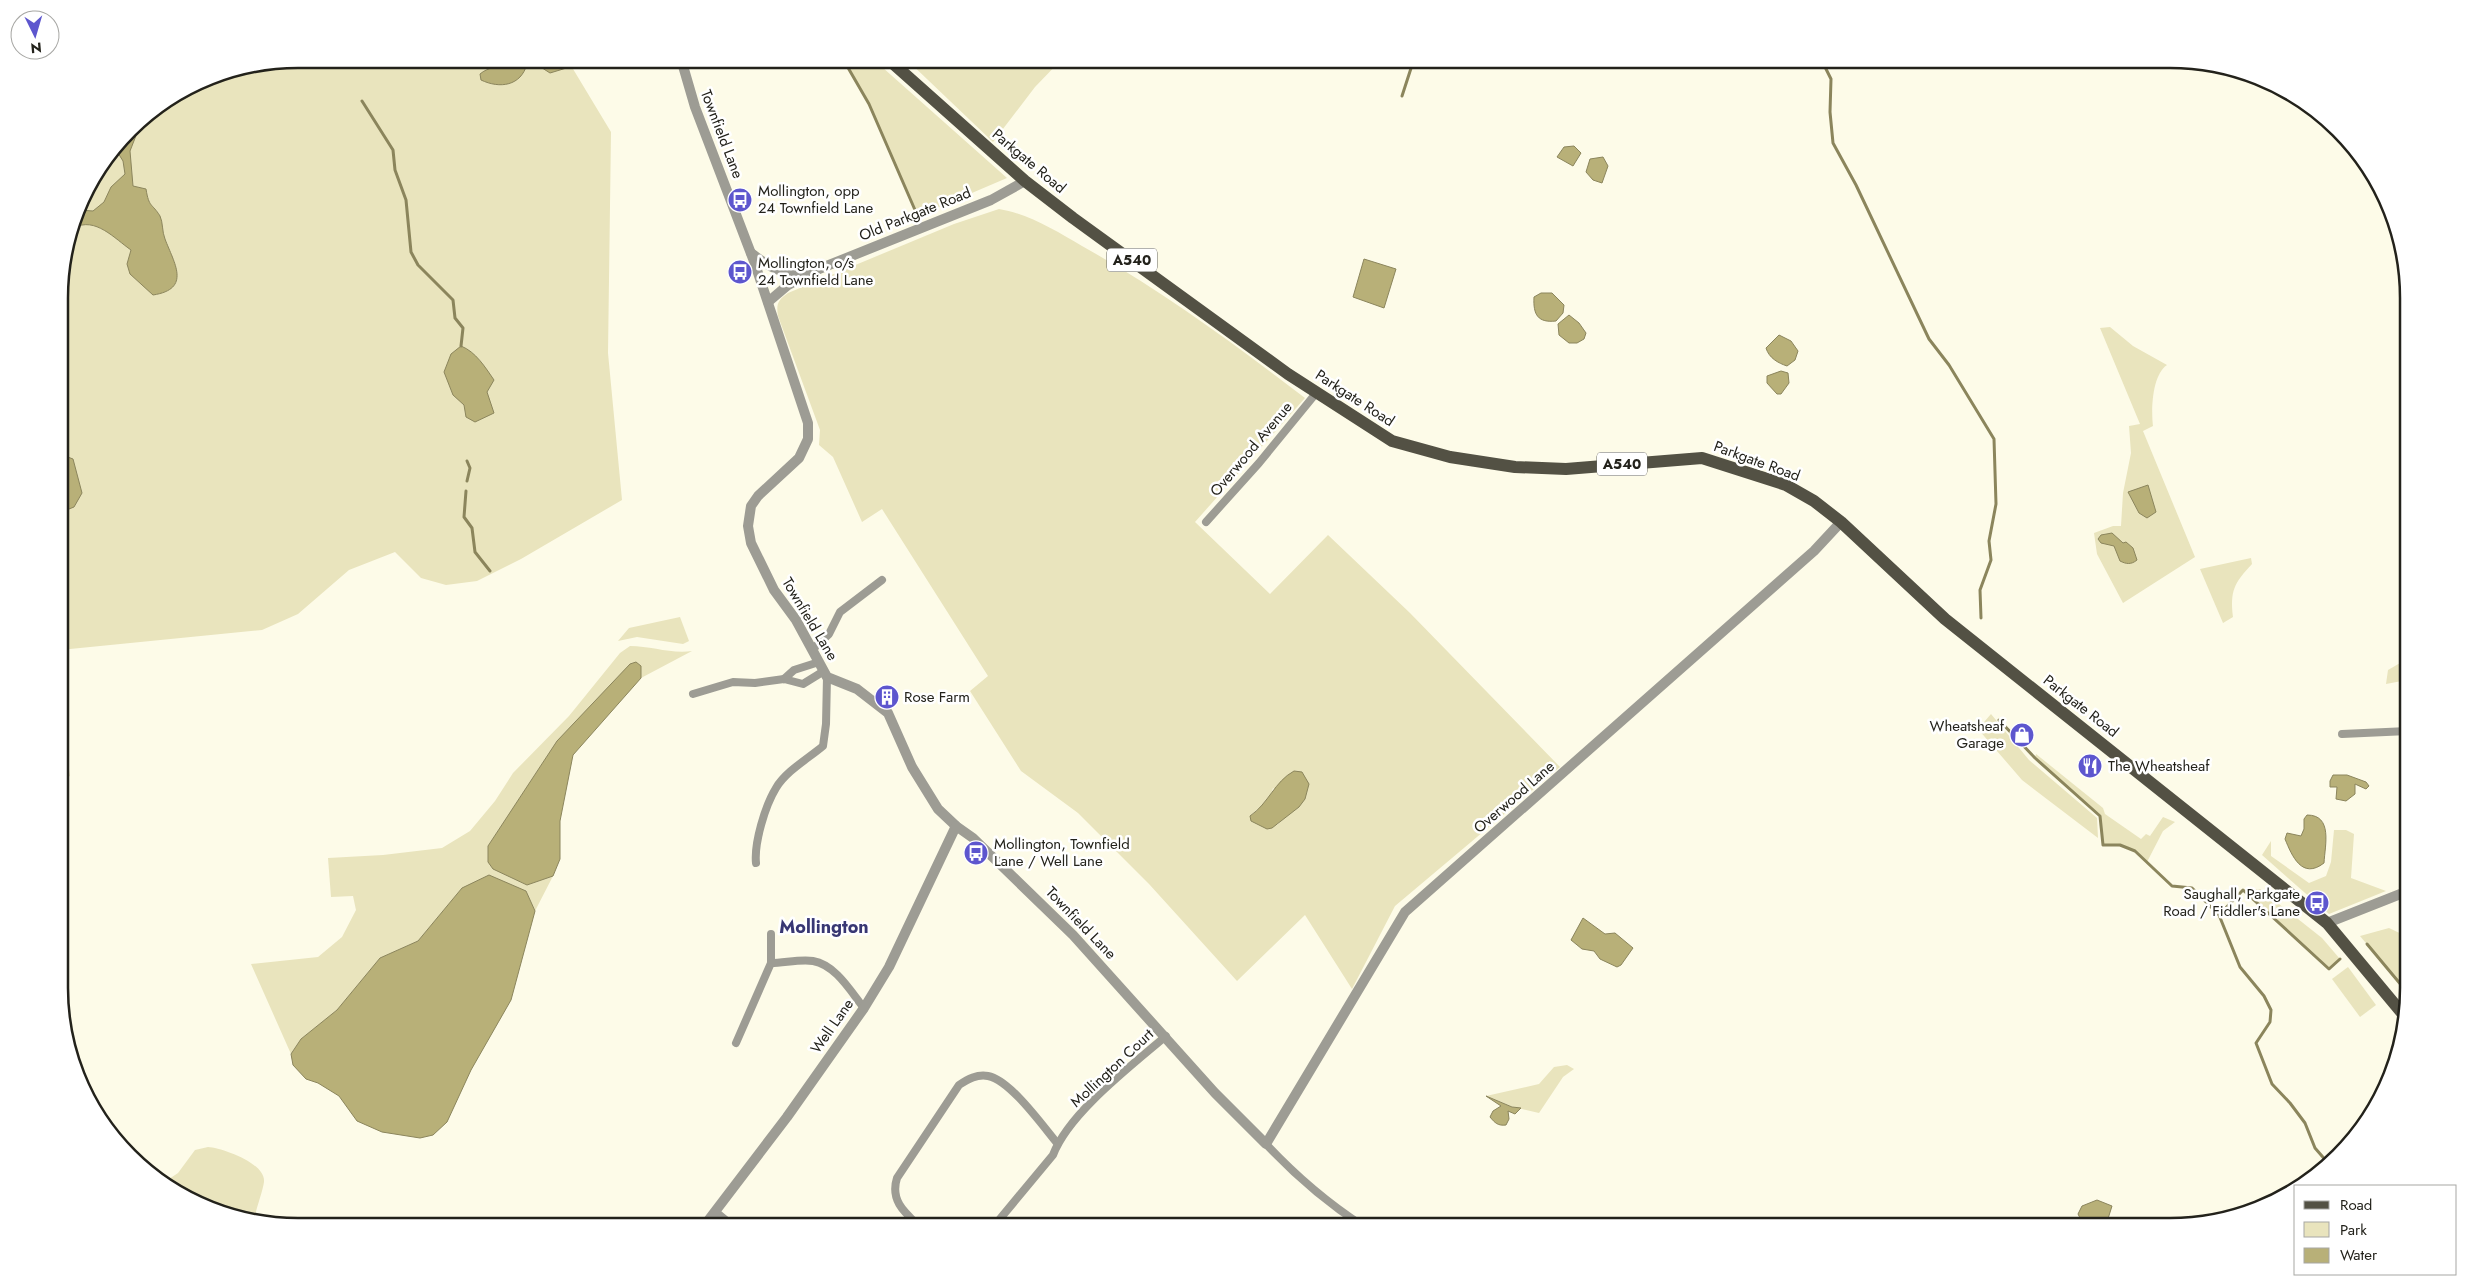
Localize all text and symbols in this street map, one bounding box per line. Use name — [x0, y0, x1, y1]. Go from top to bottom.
north arrow — [10, 10, 60, 60]
text: N — [30, 38, 43, 58]
street label: Townfield Lane — [695, 86, 749, 182]
street label: Parkgate Road — [987, 124, 1071, 198]
place label: Mollington, opp 24 Townfield Lane — [758, 180, 874, 219]
street label: Old Parkgate Road — [856, 182, 974, 246]
bus stop icon: Mollington, opp 24 Townfield Lane — [727, 187, 753, 213]
road number: A540 — [1107, 248, 1157, 272]
place label: Mollington, o/s 24 Townfield Lane — [758, 252, 874, 291]
bus stop icon: Mollington, o/s 24 Townfield Lane — [727, 259, 753, 285]
street label: Parkgate Road — [1311, 364, 1399, 432]
street label: Overwood Avenue — [1205, 397, 1297, 501]
street label: Parkgate Road — [1711, 435, 1803, 487]
road number: A540 — [1597, 452, 1647, 476]
street label: Townfield Lane — [776, 573, 844, 665]
street label: Parkgate Road — [2039, 669, 2123, 743]
building icon: Rose Farm — [874, 684, 900, 710]
place label: Rose Farm — [904, 686, 970, 708]
place label: Wheatsheaf Garage — [1930, 715, 2005, 754]
shop icon: Wheatsheaf Garage — [2009, 722, 2035, 748]
restaurant icon: The Wheatsheaf — [2077, 753, 2103, 779]
street label: Overwood Lane — [1469, 755, 1559, 838]
place label: The Wheatsheaf — [2108, 755, 2210, 777]
place label: Mollington, Townfield Lane / Well Lane — [994, 833, 1130, 872]
bus stop icon: Mollington, Townfield Lane / Well Lane — [963, 840, 989, 866]
street label: Townfield Lane — [1041, 882, 1122, 964]
place label: Saughall, Parkgate Road / Fiddler's Lane — [2163, 883, 2300, 922]
bus stop icon: Saughall, Parkgate Road / Fiddler's Lane — [2304, 890, 2330, 916]
district label: Mollington — [779, 914, 869, 940]
street label: Well Lane — [805, 994, 859, 1058]
street label: Mollington Court — [1065, 1023, 1159, 1112]
legend — [2294, 1185, 2457, 1275]
text: Road — [2340, 1194, 2372, 1216]
text: Park — [2340, 1219, 2367, 1241]
text: Water — [2340, 1244, 2378, 1266]

